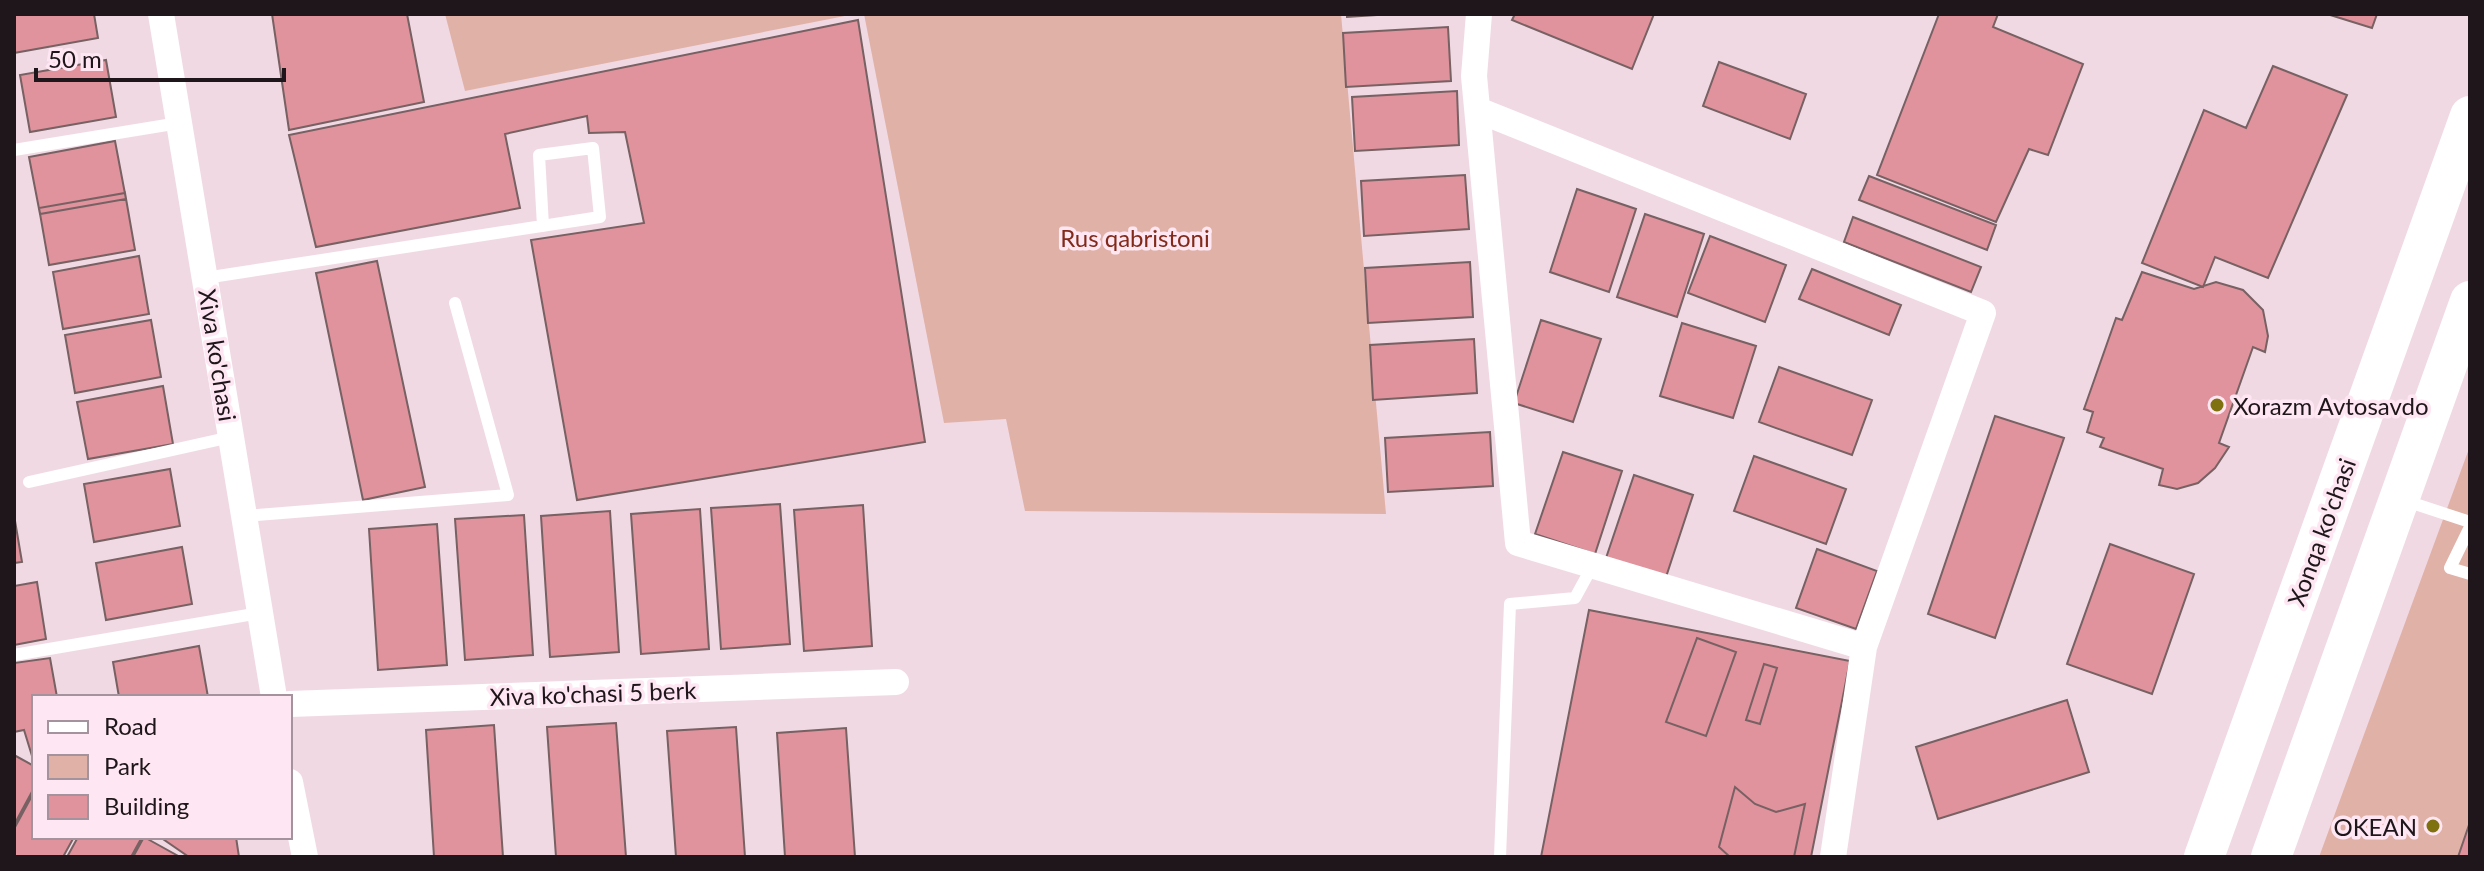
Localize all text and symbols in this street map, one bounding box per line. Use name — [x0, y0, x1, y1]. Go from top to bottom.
scale bar — [36, 32, 284, 82]
text: 50 m — [48, 44, 102, 73]
park label: Rus qabristoni — [1060, 223, 1210, 252]
street label: Xiva ko'chasi — [193, 287, 243, 423]
place label: Xorazm Avtosavdo — [2233, 391, 2429, 420]
marker: Xorazm Avtosavdo — [2208, 396, 2226, 414]
street label: Xonqa ko'chasi — [2281, 454, 2361, 610]
street label: Xiva ko'chasi 5 berk — [489, 675, 698, 711]
legend — [32, 695, 292, 839]
text: Road — [104, 711, 157, 740]
text: Park — [104, 751, 152, 780]
text: Building — [104, 791, 189, 820]
place label: OKEAN — [2333, 812, 2417, 841]
marker: OKEAN — [2424, 817, 2442, 835]

